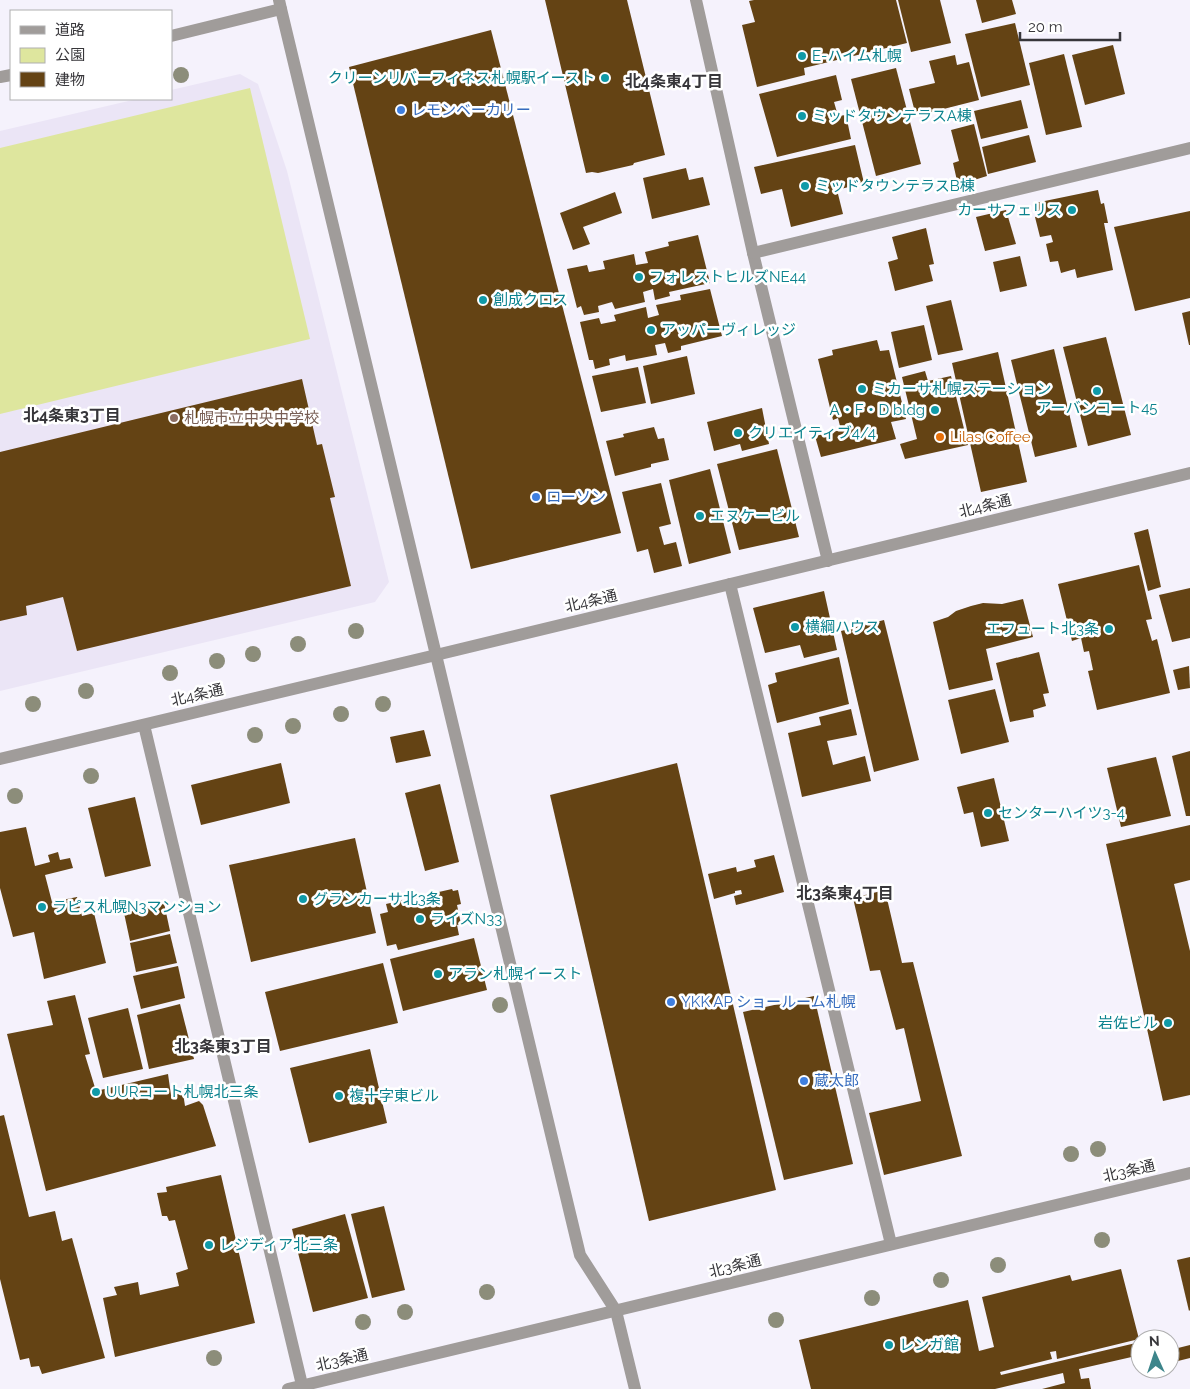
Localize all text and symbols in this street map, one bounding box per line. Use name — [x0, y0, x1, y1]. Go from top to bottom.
legend — [10, 10, 172, 100]
scale bar — [1020, 10, 1120, 42]
text: 20 m — [1028, 18, 1063, 36]
text: 道路 — [55, 21, 85, 39]
text: 公園 — [55, 46, 85, 64]
place label: E-ハイム札幌 — [812, 47, 902, 65]
marker: E-ハイム札幌 — [796, 50, 808, 62]
place label: クリーンリバーフィネス札幌駅イースト — [328, 69, 595, 87]
text: 建物 — [55, 71, 85, 89]
marker: クリーンリバーフィネス札幌駅イースト — [599, 72, 611, 84]
district label: 北4条東4丁目 — [625, 72, 723, 91]
place label: レモンベーカリー — [411, 101, 531, 119]
marker: レモンベーカリー — [395, 104, 407, 116]
place label: ミッドタウンテラスA棟 — [812, 107, 972, 125]
marker: ミッドタウンテラスA棟 — [796, 110, 808, 122]
place label: ミッドタウンテラスB棟 — [815, 177, 975, 195]
marker: ミッドタウンテラスB棟 — [799, 180, 811, 192]
place label: カーサフェリス — [957, 201, 1062, 219]
marker: カーサフェリス — [1066, 204, 1078, 216]
place label: フォレストヒルズNE44 — [649, 268, 806, 286]
marker: フォレストヒルズNE44 — [633, 271, 645, 283]
place label: 創成クロス — [493, 291, 568, 309]
marker: 創成クロス — [477, 294, 489, 306]
place label: アッパーヴィレッジ — [661, 321, 796, 339]
marker: アッパーヴィレッジ — [645, 324, 657, 336]
place label: ミカーサ札幌ステーション — [872, 380, 1051, 398]
marker: ミカーサ札幌ステーション — [856, 383, 868, 395]
marker: アーバンコート45 — [1091, 385, 1103, 397]
place label: アーバンコート45 — [1036, 399, 1158, 417]
place label: A・F・D bldg — [830, 401, 925, 419]
marker: A・F・D bldg — [929, 404, 941, 416]
district label: 北4条東3丁目 — [23, 406, 121, 425]
place label: 札幌市立中央中学校 — [184, 409, 319, 427]
marker: 札幌市立中央中学校 — [168, 412, 180, 424]
place label: クリエイティブ4/4 — [748, 424, 876, 442]
marker: クリエイティブ4/4 — [732, 427, 744, 439]
place label: Lilas Coffee — [950, 428, 1031, 446]
marker: Lilas Coffee — [934, 431, 946, 443]
place label: ローソン — [546, 488, 606, 506]
marker: ローソン — [530, 491, 542, 503]
street label: 北4条通 — [957, 491, 1013, 521]
place label: エヌケービル — [710, 507, 800, 525]
marker: エヌケービル — [694, 510, 706, 522]
street label: 北4条通 — [563, 586, 619, 616]
place label: 横綱ハウス — [805, 618, 880, 636]
place label: エフュート北3条 — [986, 620, 1099, 638]
marker: 横綱ハウス — [789, 621, 801, 633]
marker: エフュート北3条 — [1103, 623, 1115, 635]
street label: 北4条通 — [169, 680, 225, 710]
place label: センターハイツ3-4 — [998, 804, 1125, 822]
marker: センターハイツ3-4 — [982, 807, 994, 819]
district label: 北3条東4丁目 — [796, 884, 894, 903]
place label: グランカーサ北3条 — [313, 890, 441, 908]
marker: グランカーサ北3条 — [297, 893, 309, 905]
place label: ラピス札幌N3マンション — [52, 898, 222, 916]
marker: ラピス札幌N3マンション — [36, 901, 48, 913]
place label: ライズN33 — [430, 910, 502, 928]
marker: ライズN33 — [414, 913, 426, 925]
place label: アラン札幌イースト — [448, 965, 582, 983]
marker: アラン札幌イースト — [432, 968, 444, 980]
place label: YKK AP ショールーム札幌 — [681, 993, 856, 1011]
marker: YKK AP ショールーム札幌 — [665, 996, 677, 1008]
place label: 岩佐ビル — [1098, 1014, 1158, 1032]
marker: 岩佐ビル — [1162, 1017, 1174, 1029]
district label: 北3条東3丁目 — [174, 1037, 272, 1056]
place label: 蔵太郎 — [814, 1072, 859, 1090]
marker: 蔵太郎 — [798, 1075, 810, 1087]
place label: UURコート札幌北三条 — [106, 1083, 258, 1101]
marker: UURコート札幌北三条 — [90, 1086, 102, 1098]
place label: 複十字東ビル — [349, 1087, 439, 1105]
marker: 複十字東ビル — [333, 1090, 345, 1102]
street label: 北3条通 — [1101, 1156, 1157, 1186]
place label: レジディア北三条 — [219, 1236, 338, 1254]
marker: レジディア北三条 — [203, 1239, 215, 1251]
street label: 北3条通 — [707, 1251, 763, 1281]
north arrow — [1130, 1329, 1180, 1379]
text: N — [1149, 1333, 1160, 1349]
place label: レンガ館 — [899, 1336, 959, 1354]
marker: レンガ館 — [883, 1339, 895, 1351]
street label: 北3条通 — [314, 1345, 370, 1375]

